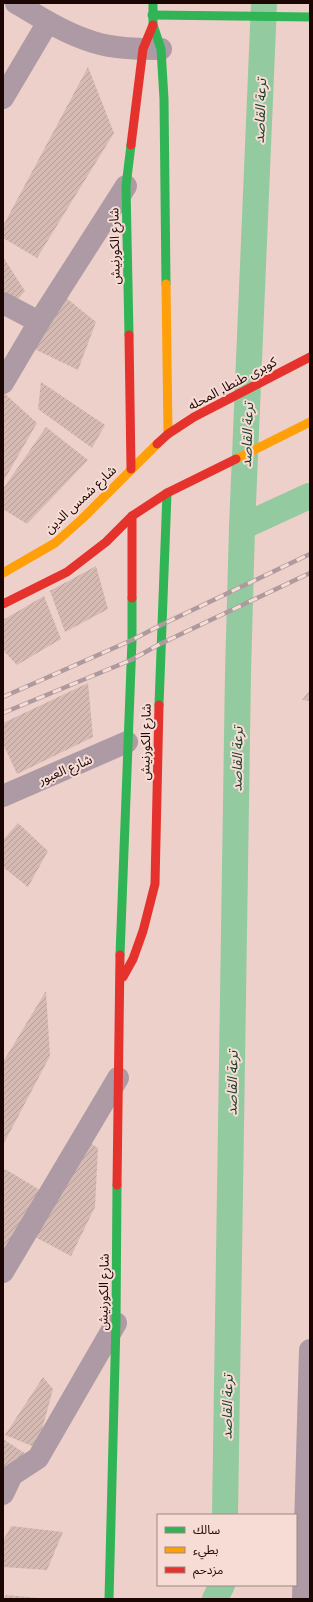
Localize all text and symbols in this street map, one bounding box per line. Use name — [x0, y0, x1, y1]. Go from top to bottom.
water label: ترعة القاصد — [251, 77, 270, 144]
street label: شارع الكورنيش — [106, 207, 126, 285]
street label: كوبرى طنطا, المحله — [185, 353, 280, 414]
water label: ترعة القاصد — [238, 401, 257, 468]
street label: شارع شمس الدين — [41, 462, 121, 539]
street label: شارع الكورنيش — [137, 703, 157, 781]
water label: ترعة القاصد — [228, 725, 247, 792]
street label: شارع العبور — [35, 751, 96, 791]
water label: ترعة القاصد — [223, 1049, 242, 1116]
street label: شارع الكورنيش — [95, 1253, 115, 1331]
water label: ترعة القاصد — [218, 1373, 237, 1440]
legend — [157, 1514, 297, 1586]
text: سالك — [193, 1523, 220, 1537]
text: بطيء — [193, 1543, 219, 1560]
text: مزدحم — [193, 1563, 223, 1579]

